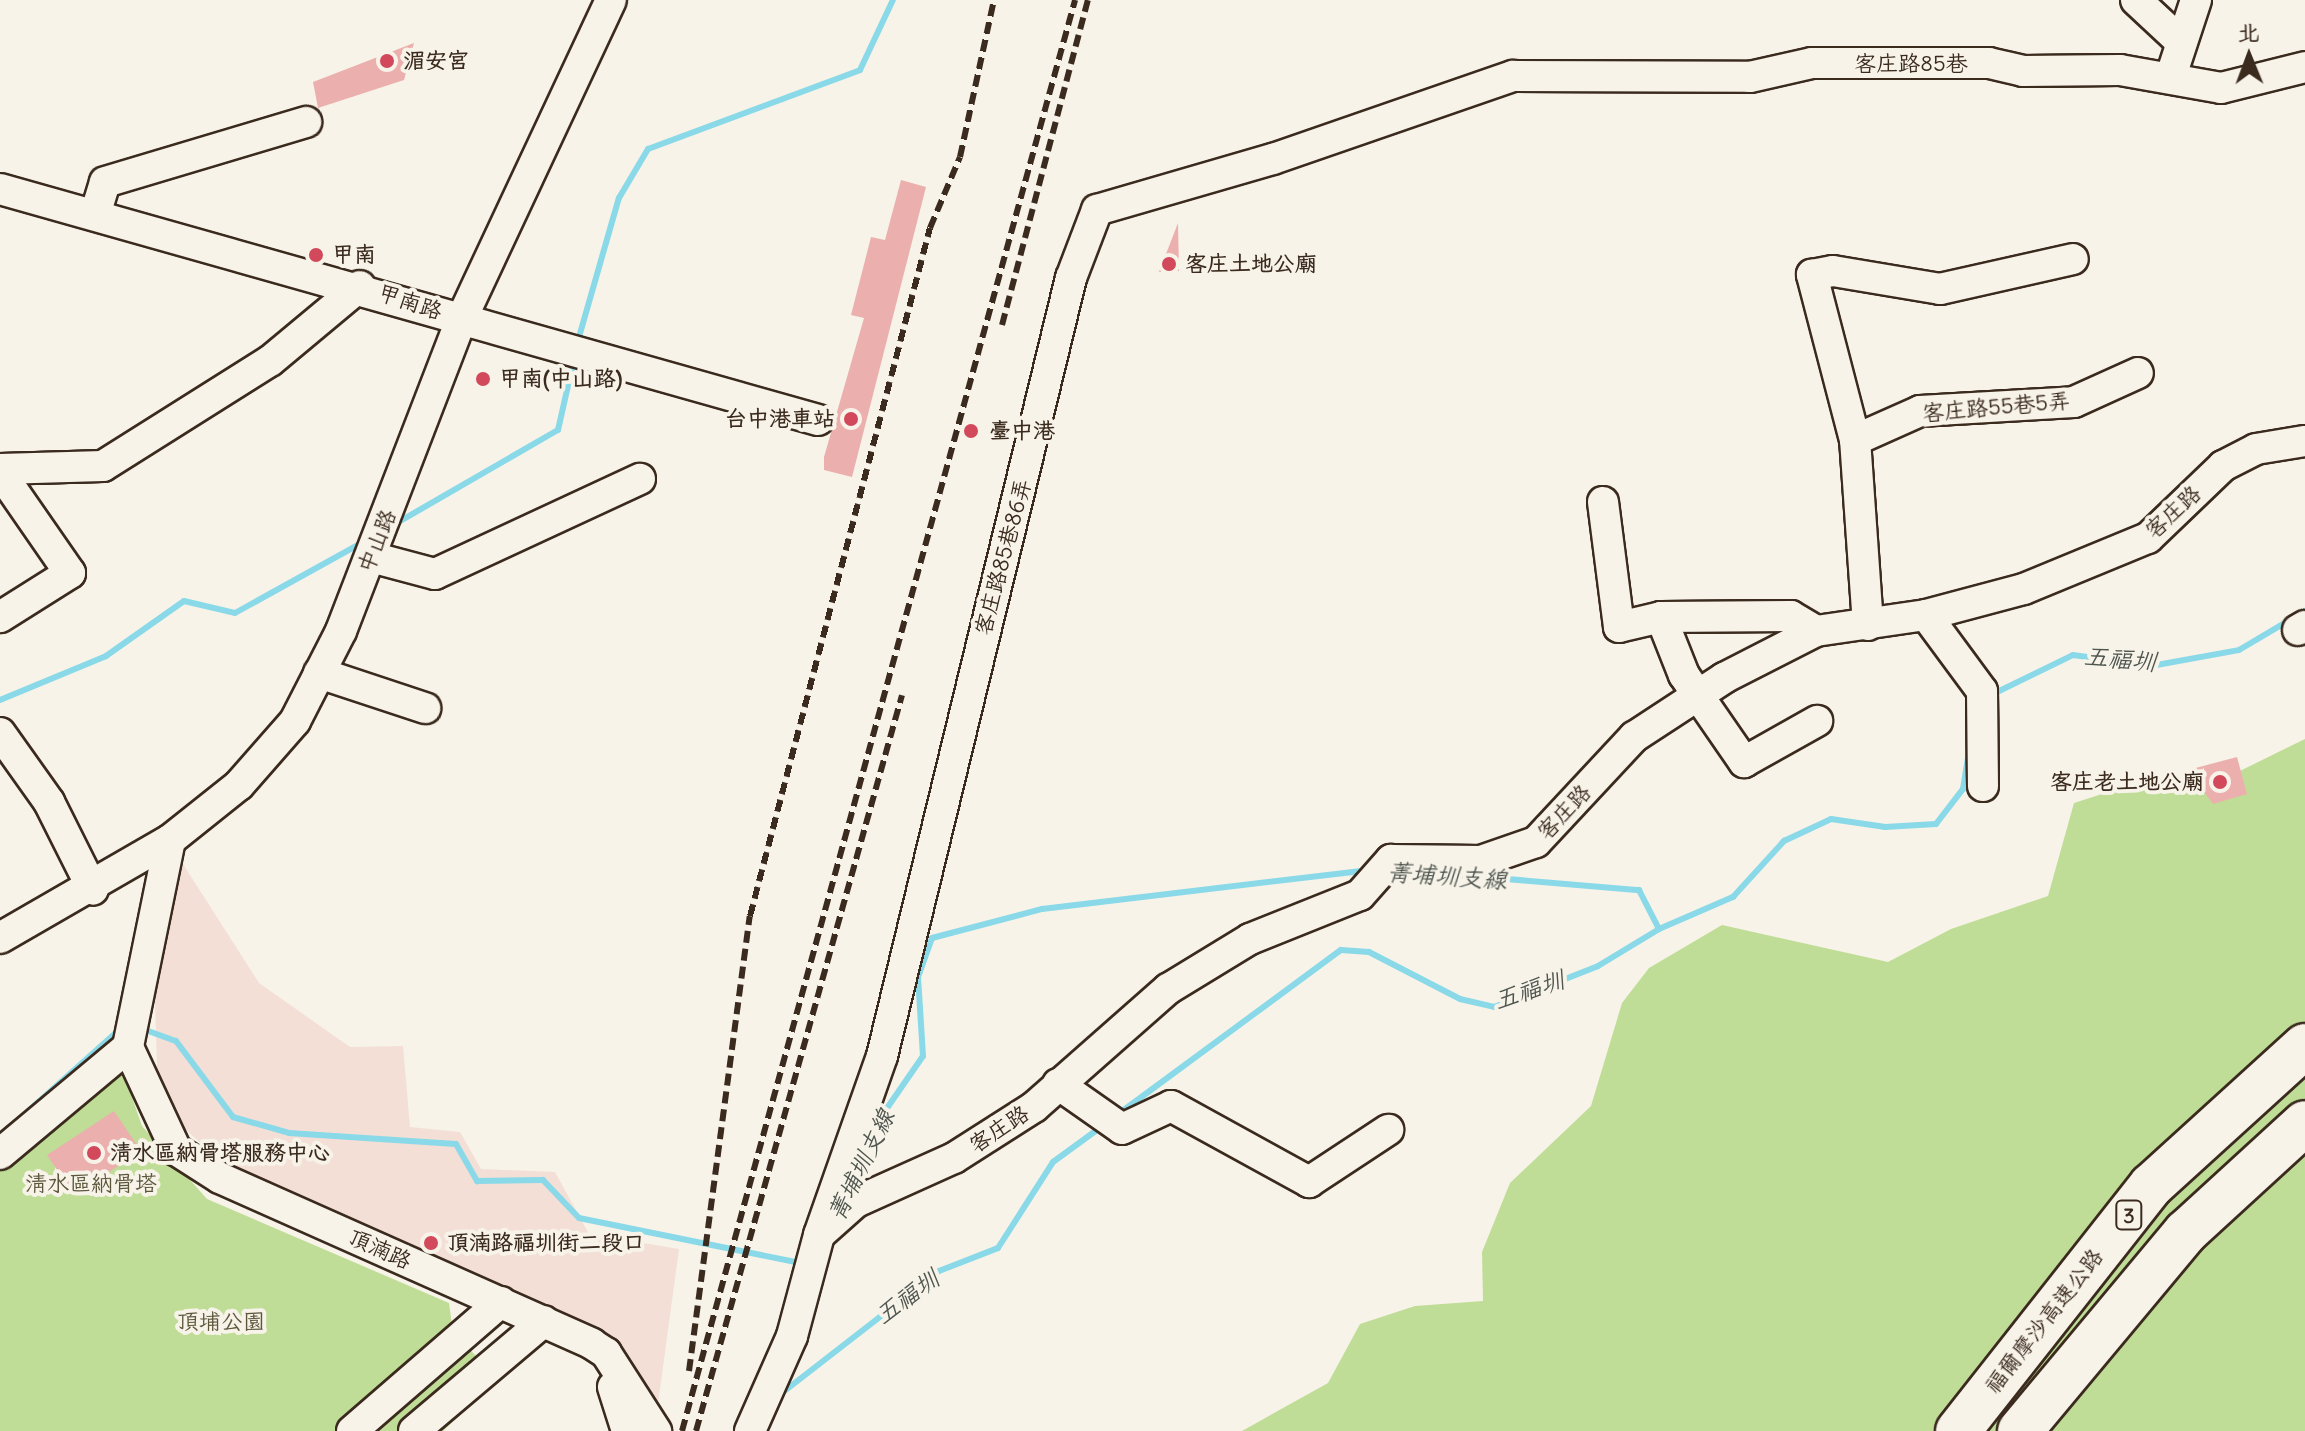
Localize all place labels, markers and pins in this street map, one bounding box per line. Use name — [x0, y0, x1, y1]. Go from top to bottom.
place label: 湄安宮 — [403, 48, 469, 74]
marker: 湄安宮 — [378, 52, 396, 70]
place label: 甲南 — [332, 242, 376, 268]
marker: 甲南 — [307, 246, 325, 264]
place label: 客庄土地公廟 — [1185, 251, 1317, 277]
marker: 客庄土地公廟 — [1160, 255, 1178, 273]
place label: 甲南(中山路) — [499, 366, 622, 392]
marker: 甲南(中山路) — [474, 370, 492, 388]
place label: 台中港車站 — [725, 406, 835, 432]
marker: 台中港車站 — [842, 410, 860, 428]
place label: 臺中港 — [989, 418, 1055, 444]
marker: 臺中港 — [960, 420, 982, 442]
place label: 客庄老土地公廟 — [2050, 769, 2204, 795]
marker: 客庄老土地公廟 — [2211, 773, 2229, 791]
place label: 清水區納骨塔服務中心 — [110, 1140, 330, 1166]
marker: 清水區納骨塔服務中心 — [85, 1144, 103, 1162]
place label: 頂湳路福圳街二段口 — [447, 1230, 645, 1256]
marker: 頂湳路福圳街二段口 — [422, 1234, 440, 1252]

